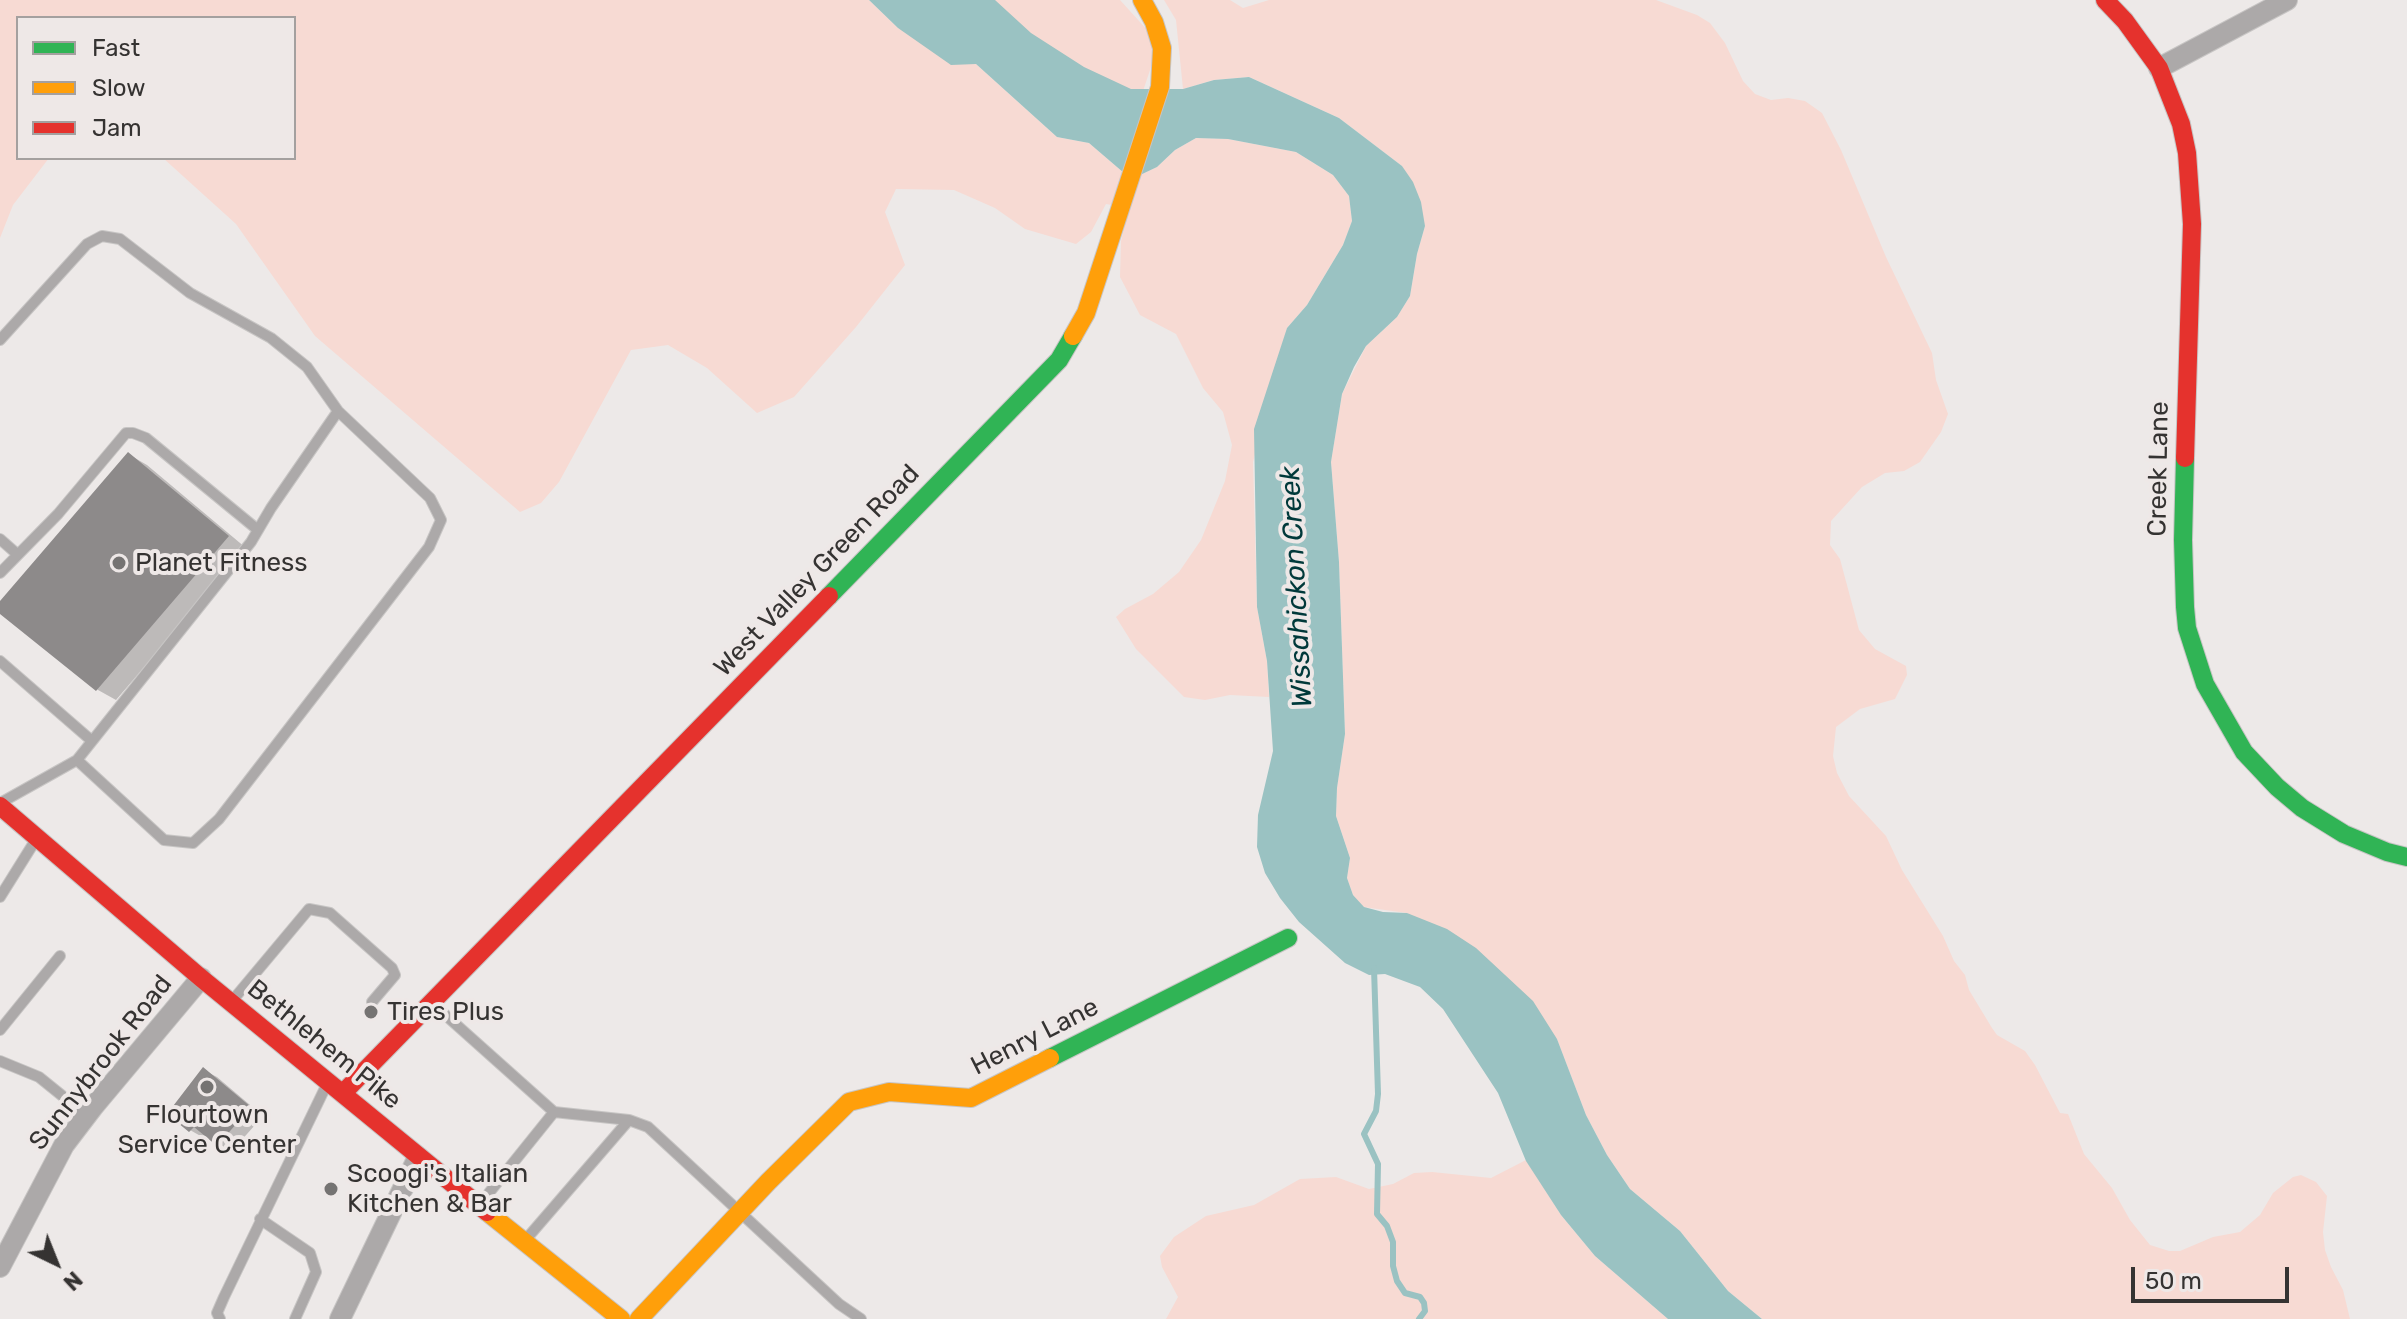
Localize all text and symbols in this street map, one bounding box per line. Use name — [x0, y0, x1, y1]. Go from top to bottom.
legend — [16, 16, 296, 160]
text: Fast — [92, 34, 140, 62]
text: Slow — [92, 74, 145, 102]
text: Jam — [92, 114, 142, 142]
street label: Creek Lane — [2142, 401, 2176, 537]
street label: West Valley Green Road — [708, 459, 926, 683]
water label: Wissahickon Creek — [1274, 465, 1320, 709]
place label: Planet Fitness — [135, 547, 308, 579]
marker: Planet Fitness — [110, 554, 128, 572]
street label: Sunnybrook Road — [23, 969, 179, 1157]
street label: Bethlehem Pike — [241, 973, 407, 1117]
street label: Henry Lane — [966, 992, 1104, 1082]
place label: Tires Plus — [387, 996, 504, 1028]
marker: Tires Plus — [362, 1003, 380, 1021]
marker: Flourtown Service Center — [198, 1078, 216, 1096]
place label: Flourtown Service Center — [118, 1099, 296, 1160]
place label: Scoogi's Italian Kitchen & Bar — [347, 1158, 528, 1220]
marker: Scoogi's Italian Kitchen & Bar — [322, 1180, 340, 1198]
north arrow — [16, 1223, 96, 1303]
scale bar — [2135, 1251, 2293, 1301]
text: N — [58, 1266, 88, 1296]
text: 50 m — [2145, 1267, 2202, 1295]

